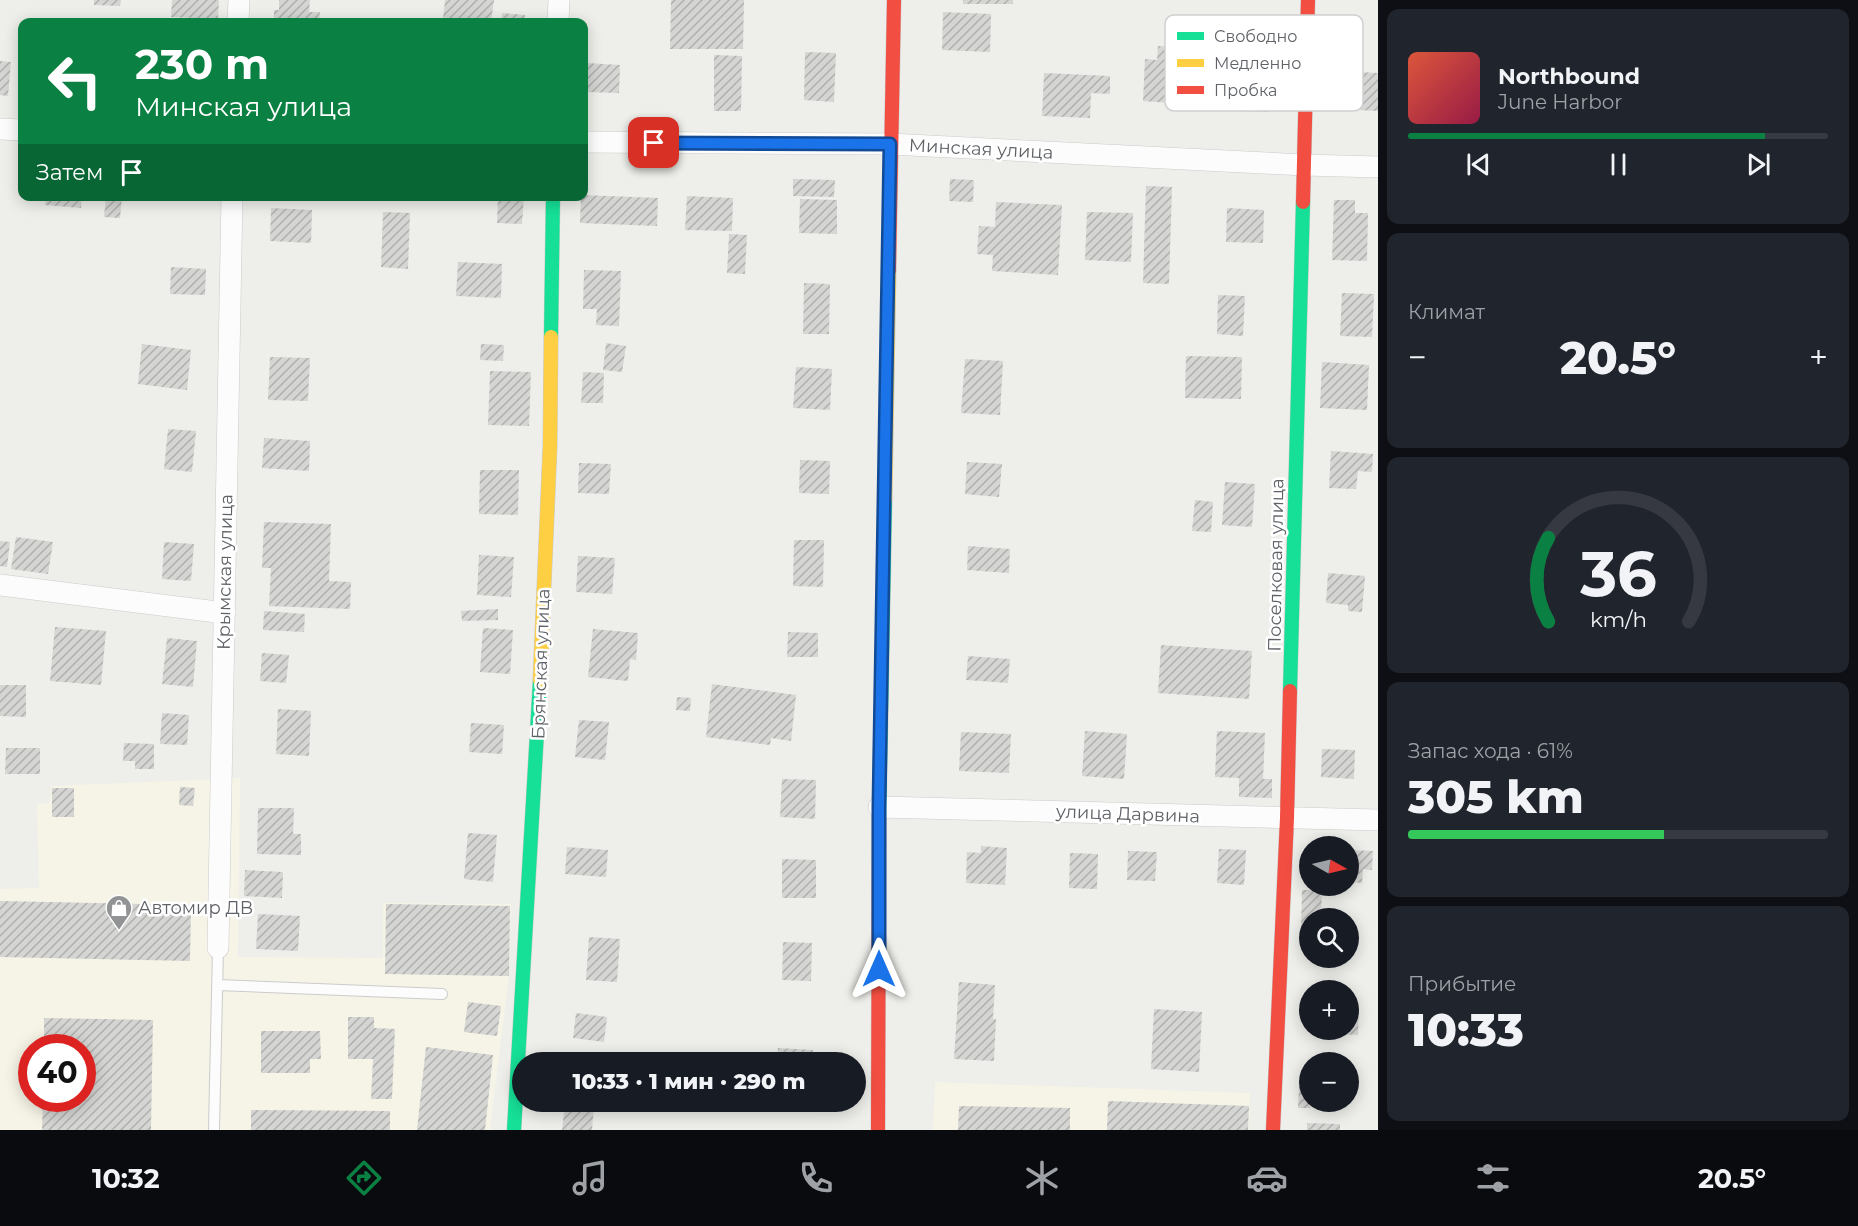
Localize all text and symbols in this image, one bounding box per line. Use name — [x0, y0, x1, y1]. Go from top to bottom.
legend — [1165, 15, 1363, 111]
text: Свободно — [1214, 27, 1297, 46]
text: 230 m — [135, 38, 269, 90]
icon: left — [36, 42, 114, 120]
text: Медленно — [1214, 54, 1301, 73]
text: Northbound — [1498, 63, 1640, 90]
text: Пробка — [1214, 81, 1277, 100]
text: Минская улица — [135, 90, 352, 123]
text: June Harbor — [1498, 90, 1622, 114]
pin — [628, 117, 679, 168]
icon: arrive — [637, 126, 670, 159]
street label: Минская улица — [908, 134, 1054, 164]
icon: previous — [1462, 148, 1495, 181]
icon: pause — [1602, 148, 1635, 181]
icon: next — [1742, 148, 1775, 181]
icon: arrive — [115, 156, 148, 189]
text: Затем — [36, 159, 103, 186]
text: Климат — [1408, 300, 1485, 324]
text: 20.5° — [1560, 330, 1676, 385]
text: − — [1408, 337, 1427, 377]
text: + — [1809, 337, 1828, 377]
street label: Поселковая улица — [1263, 478, 1289, 652]
street label: Крымская улица — [213, 494, 237, 650]
text: 36 — [1579, 536, 1656, 612]
street label: Брянская улица — [527, 588, 555, 740]
text: km/h — [1589, 606, 1647, 632]
text: Запас хода · 61% — [1408, 739, 1573, 763]
text: 305 km — [1408, 769, 1584, 824]
street label: улица Дарвина — [1055, 800, 1200, 828]
north arrow — [1299, 836, 1359, 896]
map controls — [1299, 836, 1359, 1112]
shop icon: Автомир ДВ — [104, 893, 134, 931]
place label: Автомир ДВ — [138, 897, 253, 919]
button: search — [1299, 908, 1359, 968]
position arrow — [847, 937, 911, 1001]
text: Прибытие — [1408, 972, 1516, 996]
button: + — [1299, 980, 1359, 1040]
text: 10:33 — [1408, 1002, 1524, 1057]
speed limit sign: 40 — [18, 1034, 96, 1112]
button: − — [1299, 1052, 1359, 1112]
text: 10:33 · 1 мин · 290 m — [572, 1068, 806, 1095]
icon: directions — [343, 1157, 385, 1199]
icon: music — [569, 1157, 611, 1199]
icon: phone — [795, 1157, 837, 1199]
icon: climate — [1021, 1157, 1063, 1199]
icon: car — [1246, 1157, 1288, 1199]
icon: filters — [1472, 1157, 1514, 1199]
text: 10:32 — [92, 1162, 160, 1195]
text: 20.5° — [1698, 1162, 1766, 1195]

